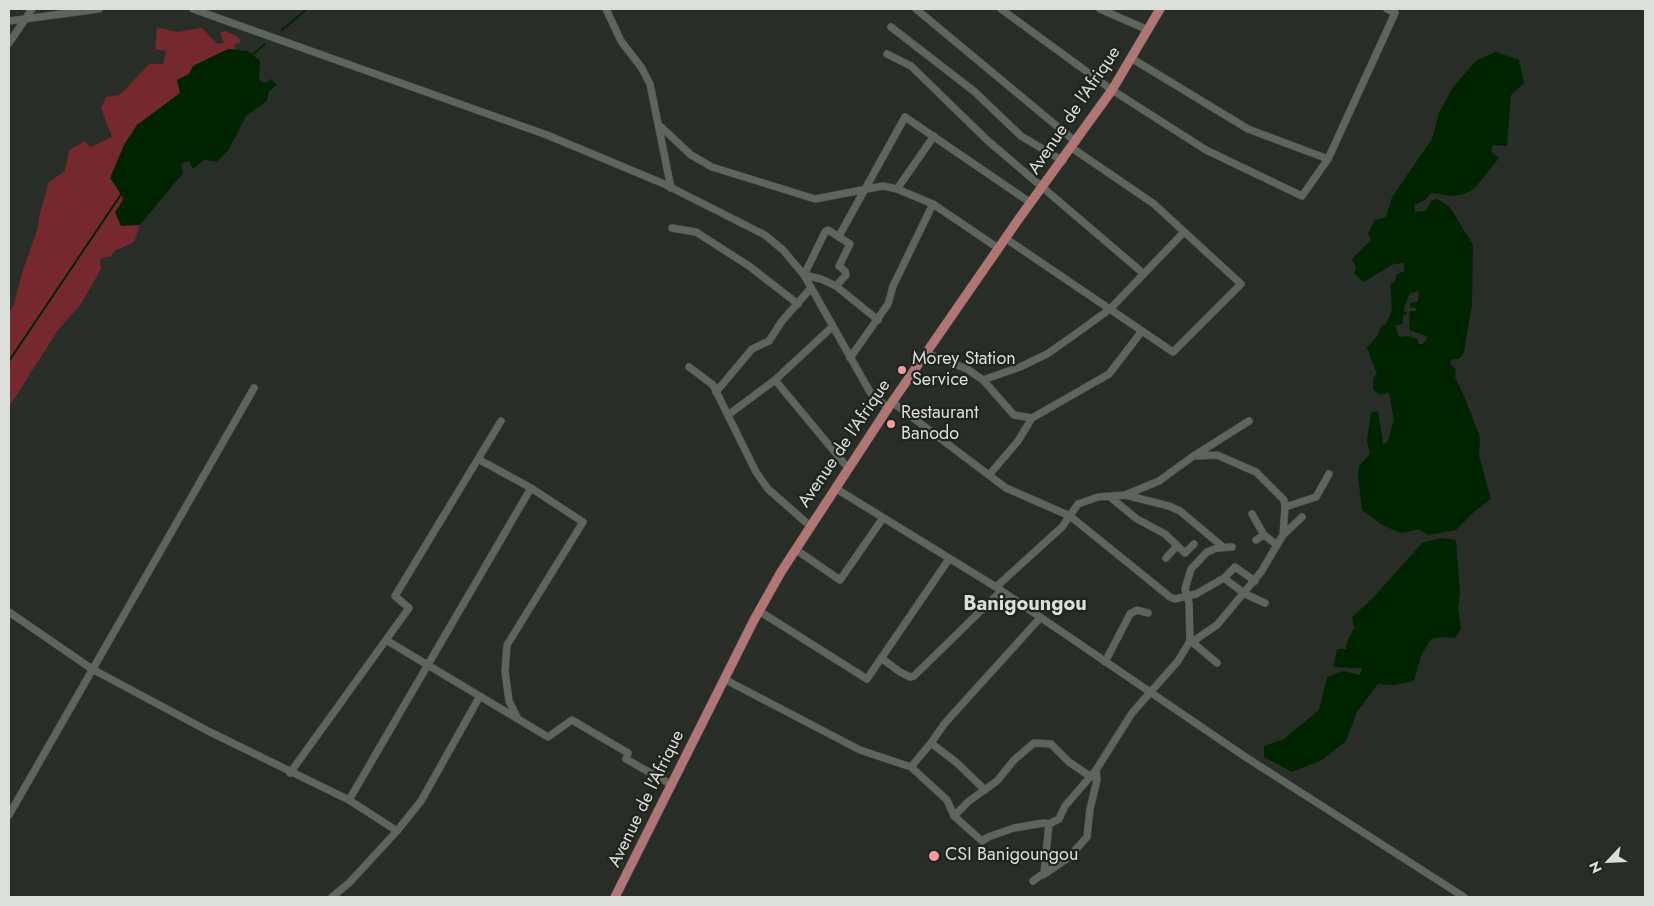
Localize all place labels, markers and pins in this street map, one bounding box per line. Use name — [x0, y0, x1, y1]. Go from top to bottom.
place label: Morey Station Service — [912, 349, 1016, 392]
marker: Morey Station Service — [896, 364, 908, 376]
place label: Restaurant Banodo — [901, 403, 979, 446]
marker: Restaurant Banodo — [885, 418, 897, 430]
place label: CSI Banigoungou — [945, 845, 1078, 867]
marker: CSI Banigoungou — [927, 849, 941, 863]

